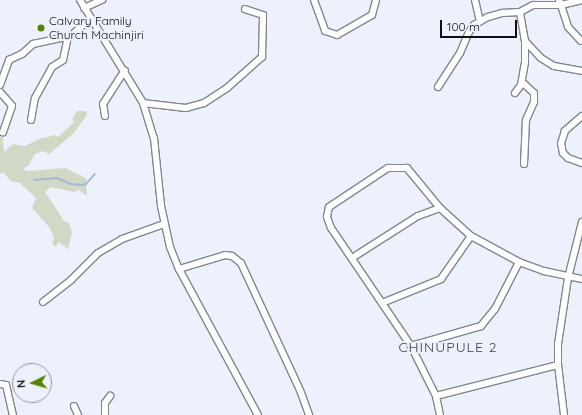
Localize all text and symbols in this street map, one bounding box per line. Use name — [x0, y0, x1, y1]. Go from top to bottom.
scale bar — [442, 12, 519, 38]
place label: Calvary Family Church Machinjiri — [49, 14, 144, 42]
text: 100 m — [447, 19, 480, 34]
marker: Calvary Family Church Machinjiri — [36, 23, 46, 33]
district label: CHINUPULE 2 — [398, 339, 498, 355]
north arrow — [12, 363, 52, 403]
text: N — [14, 379, 28, 389]

